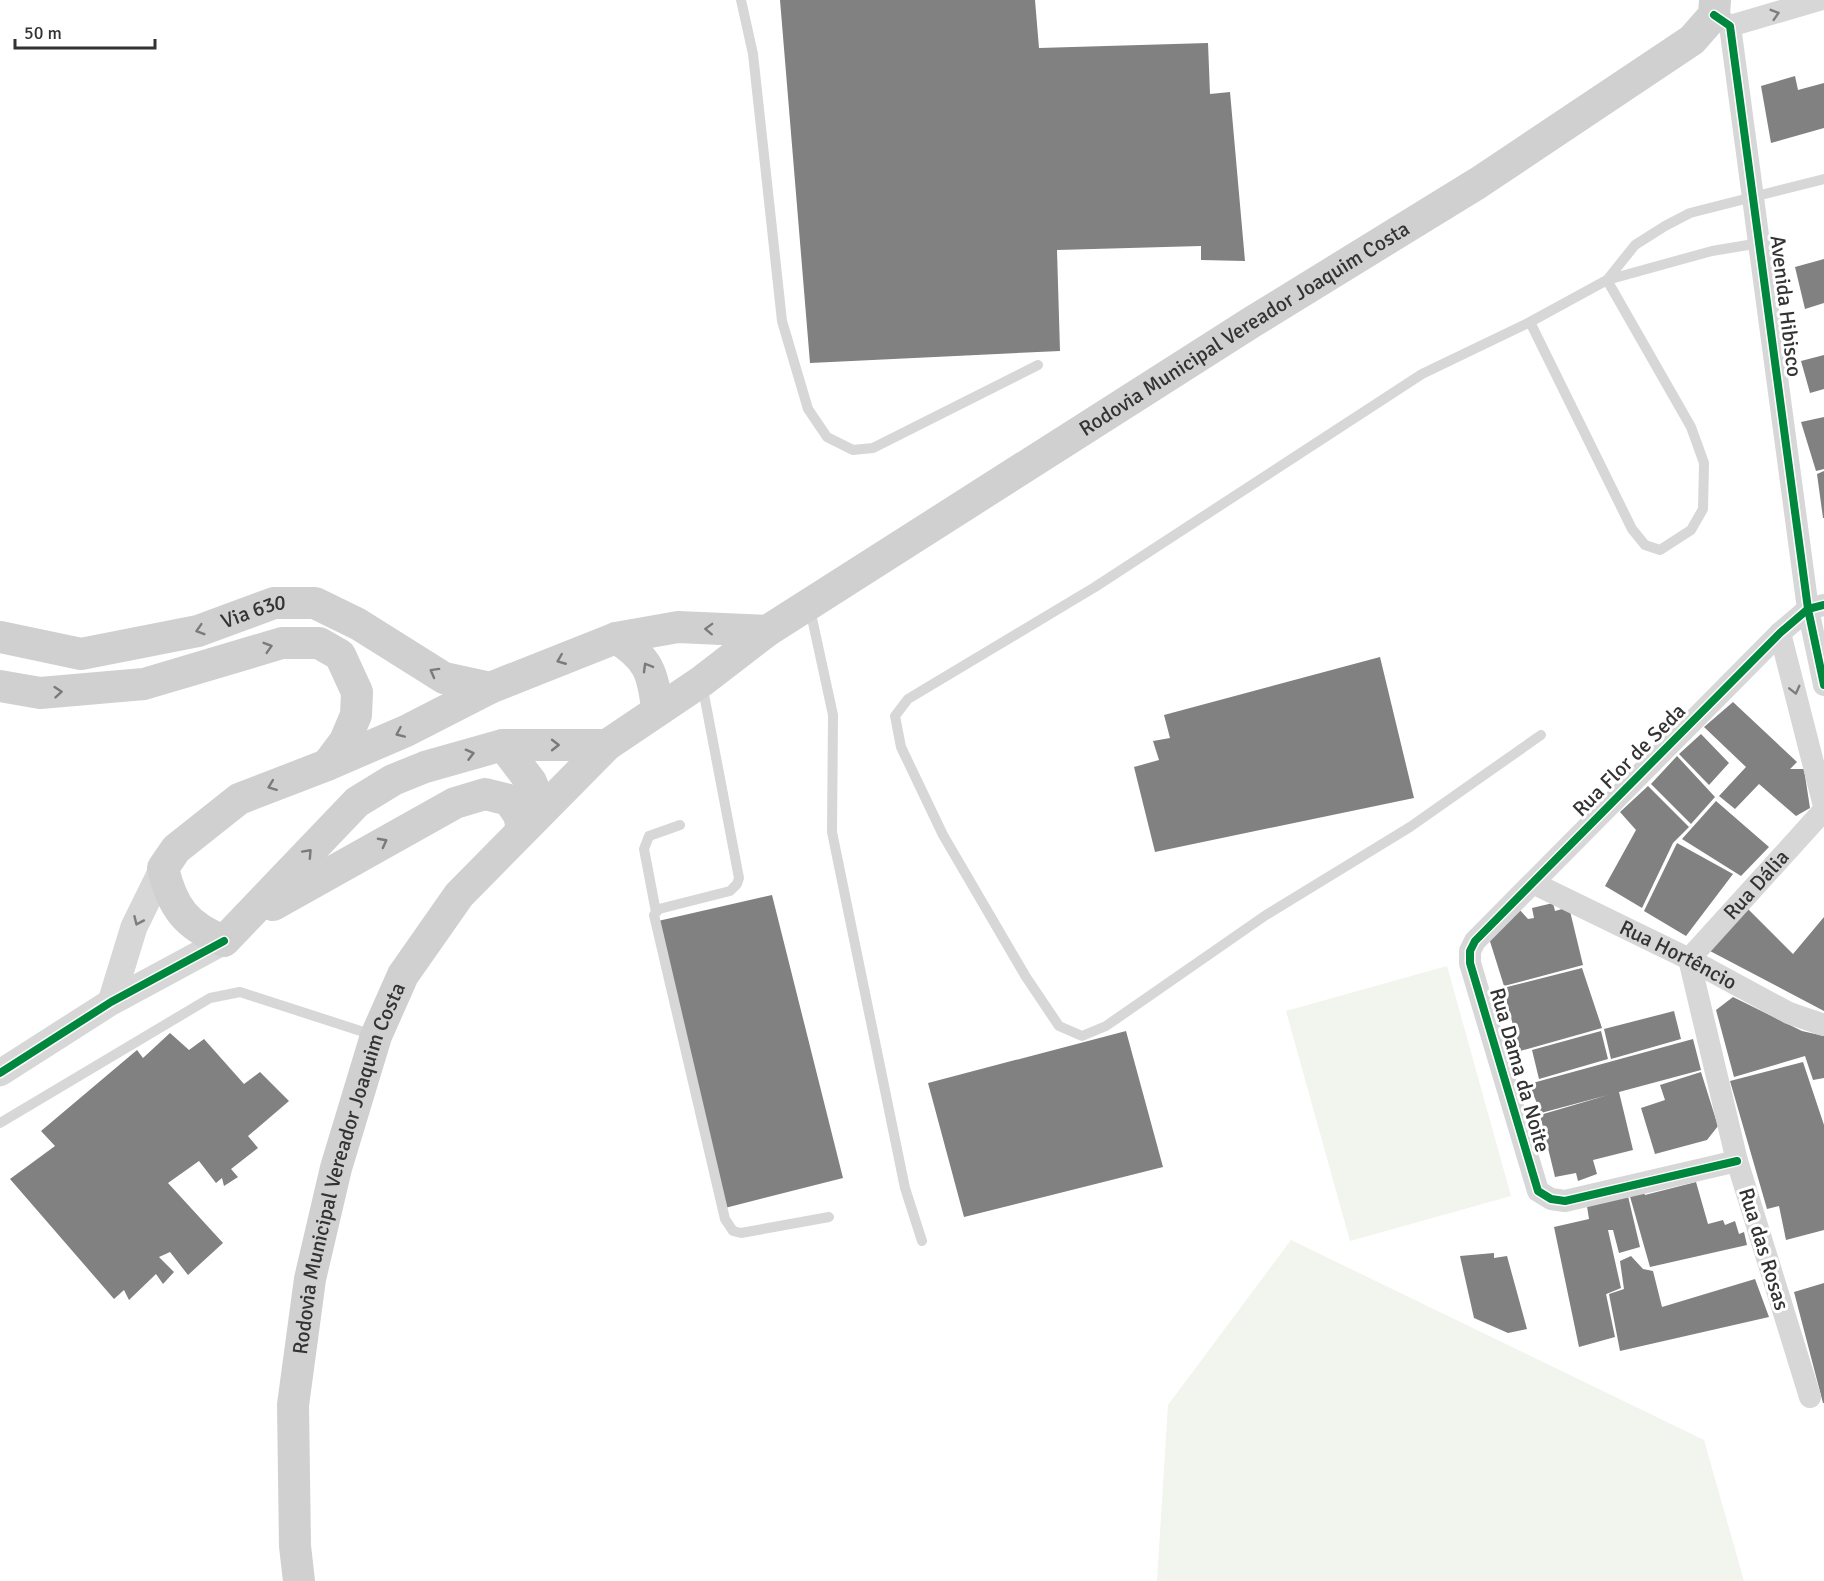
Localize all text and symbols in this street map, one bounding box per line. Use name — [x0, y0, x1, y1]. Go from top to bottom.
one-way arrow — [1769, 9, 1780, 21]
scale bar — [15, 12, 154, 50]
text: 50 m — [24, 22, 62, 44]
street label: Rodovia Municipal Vereador Joaquim Costa — [1074, 215, 1414, 442]
street label: Avenida Hibisco — [1764, 234, 1808, 378]
street label: Via 630 — [217, 590, 286, 634]
one-way arrow — [704, 622, 713, 635]
one-way arrow — [195, 623, 206, 635]
one-way arrow — [262, 642, 273, 654]
one-way arrow — [557, 653, 568, 665]
one-way arrow — [642, 663, 654, 673]
one-way arrow — [430, 668, 440, 679]
one-way arrow — [1787, 685, 1800, 695]
one-way arrow — [53, 686, 62, 699]
street label: Rua Flor de Seda — [1567, 698, 1691, 822]
one-way arrow — [396, 726, 407, 738]
one-way arrow — [551, 739, 560, 751]
one-way arrow — [464, 749, 475, 761]
one-way arrow — [267, 779, 278, 792]
one-way arrow — [377, 838, 387, 849]
street label: Rua Dália — [1718, 844, 1795, 925]
one-way arrow — [301, 850, 312, 860]
one-way arrow — [133, 914, 145, 925]
street label: Rua Hortêncio — [1615, 914, 1741, 995]
street label: Rodovia Municipal Vereador Joaquim Costa — [287, 978, 411, 1356]
street label: Rua Dama da Noite — [1484, 985, 1556, 1155]
street label: Rua das Rosas — [1733, 1185, 1795, 1313]

